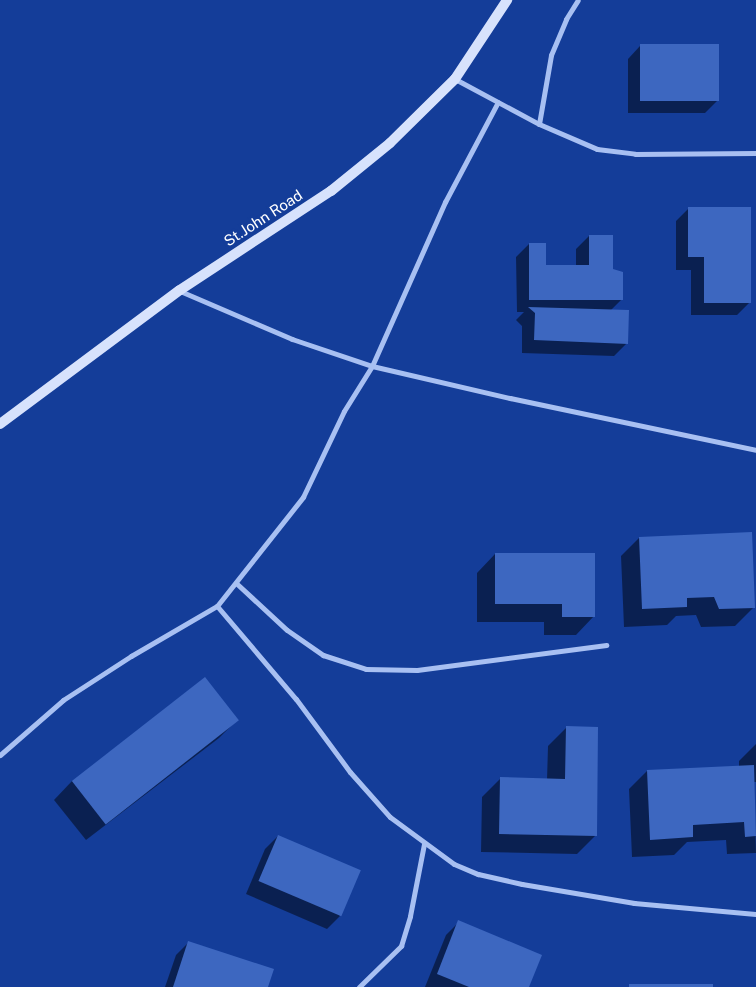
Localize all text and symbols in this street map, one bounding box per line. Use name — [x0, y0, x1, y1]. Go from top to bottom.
street label: St.John Road — [220, 186, 306, 250]

